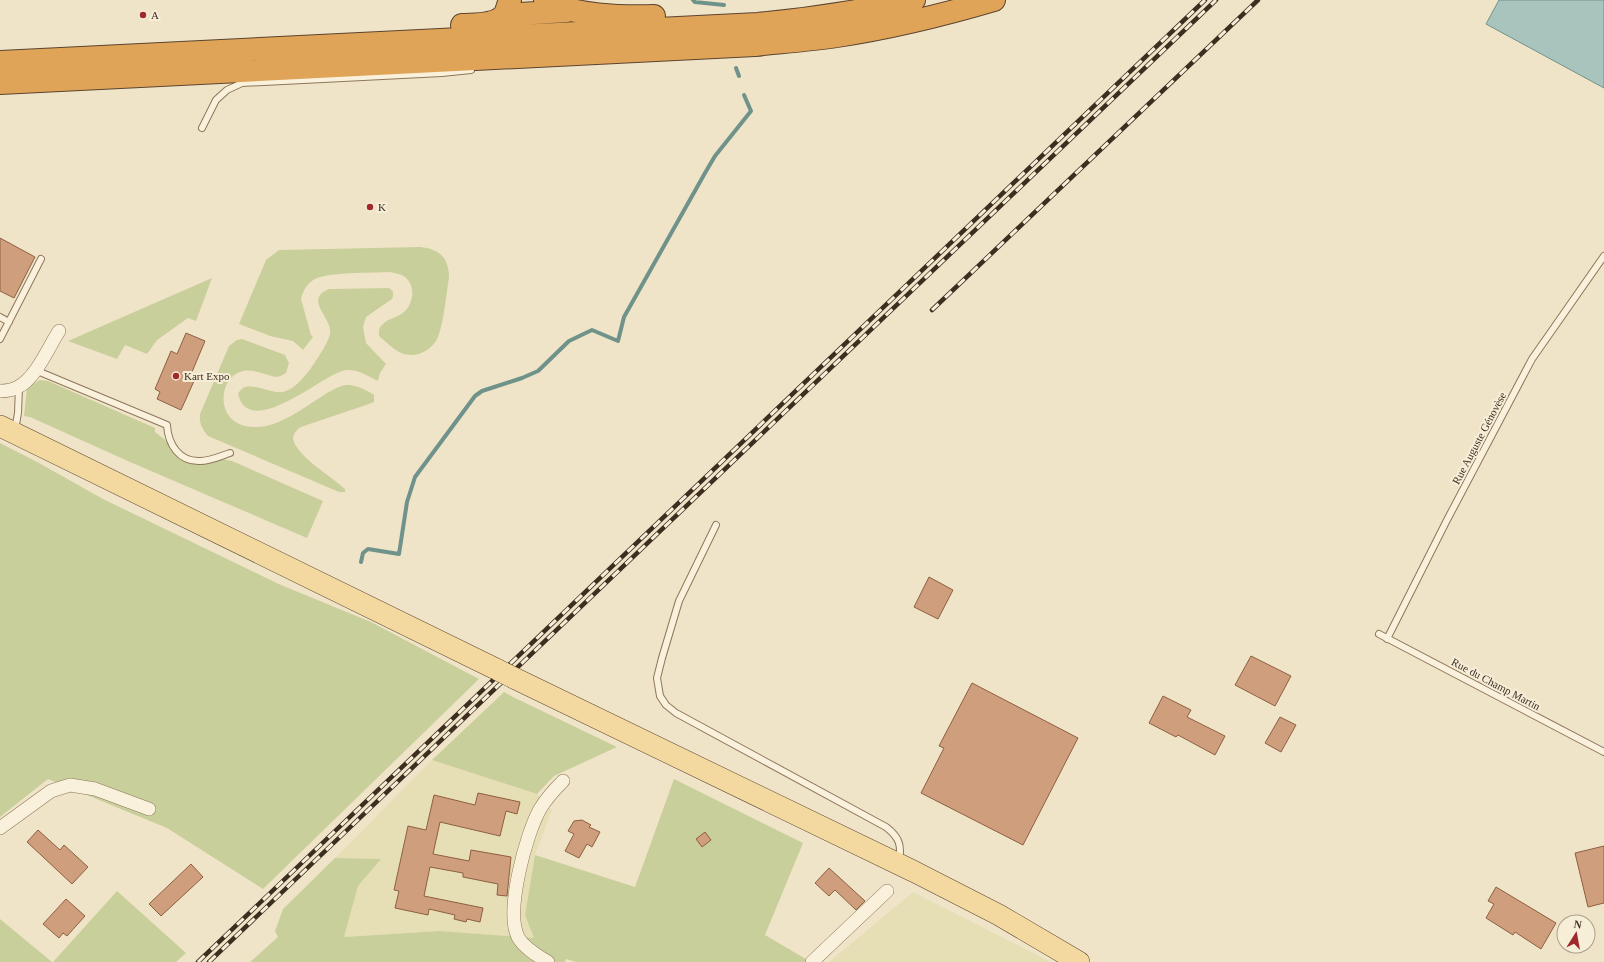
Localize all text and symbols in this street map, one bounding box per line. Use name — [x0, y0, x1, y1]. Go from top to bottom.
place label: A — [151, 9, 159, 21]
marker: A — [138, 10, 148, 20]
place label: K — [378, 201, 386, 213]
marker: K — [365, 202, 375, 212]
place label: Kart Expo — [184, 370, 230, 382]
marker: Kart Expo — [171, 371, 181, 381]
street label: Rue Auguste Génovèse — [1450, 390, 1508, 486]
street label: Rue du Champ Martin — [1450, 656, 1543, 713]
north arrow — [1556, 914, 1596, 954]
text: N — [1573, 918, 1583, 931]

